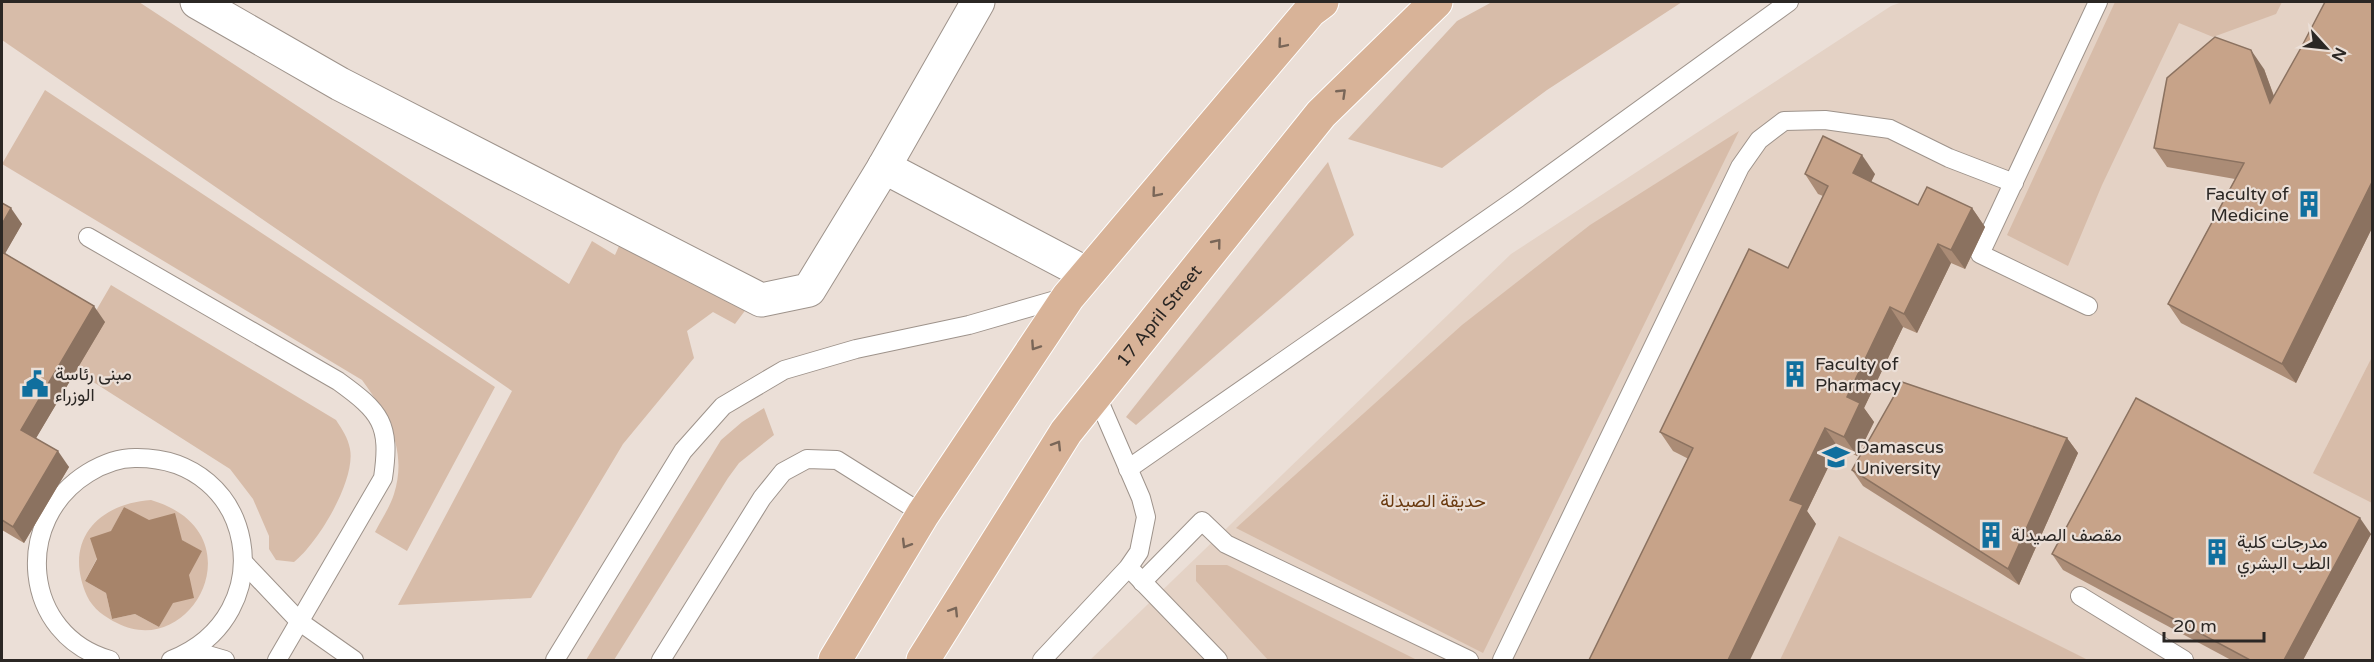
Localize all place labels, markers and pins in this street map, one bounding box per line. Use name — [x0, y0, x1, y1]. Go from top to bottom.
place label: Faculty of Medicine — [2205, 183, 2289, 226]
building icon: Faculty of Medicine — [2294, 189, 2324, 219]
place label: Faculty of Pharmacy — [1815, 353, 1901, 396]
building icon: Faculty of Pharmacy — [1780, 359, 1810, 389]
place label: مبنى رئاسة الوزراء — [55, 363, 132, 406]
public building icon: مبنى رئاسة الوزراء — [20, 369, 50, 399]
place label: Damascus University — [1856, 436, 1944, 479]
school or university icon: Damascus University — [1821, 442, 1851, 472]
building icon: مقصف الصيدلة — [1976, 520, 2006, 550]
place label: مقصف الصيدلة — [2011, 524, 2122, 546]
place label: مدرجات كلية الطب البشري — [2237, 531, 2330, 578]
building icon: مدرجات كلية الطب البشري — [2202, 537, 2232, 567]

